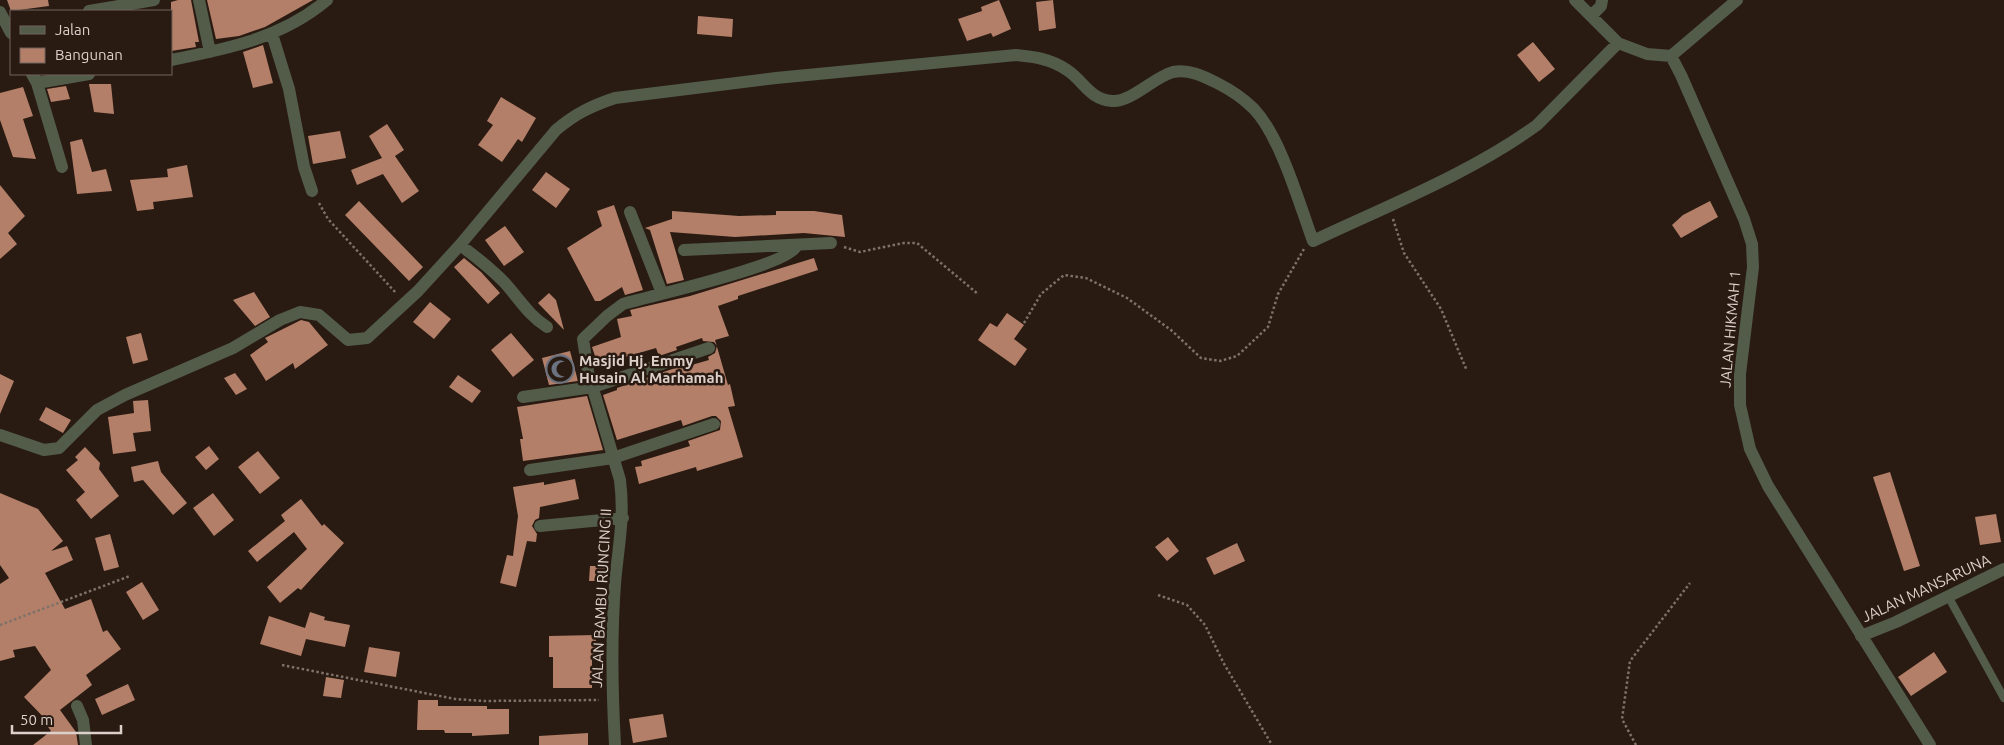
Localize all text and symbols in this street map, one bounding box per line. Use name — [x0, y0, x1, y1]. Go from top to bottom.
legend — [10, 10, 172, 75]
text: Jalan — [55, 21, 90, 38]
text: Bangunan — [55, 46, 123, 63]
street label: JALAN HIKMAH 1 — [1716, 270, 1744, 388]
place label: Masjid Hj. Emmy Husain Al Marhamah — [579, 352, 723, 386]
mosque icon: Masjid Hj. Emmy Husain Al Marhamah — [545, 354, 575, 384]
street label: JALAN BAMBU RUNCING II — [588, 508, 614, 688]
street label: JALAN MANSARUNA — [1859, 551, 1993, 625]
scale bar — [12, 702, 121, 734]
text: 50 m — [20, 711, 53, 728]

